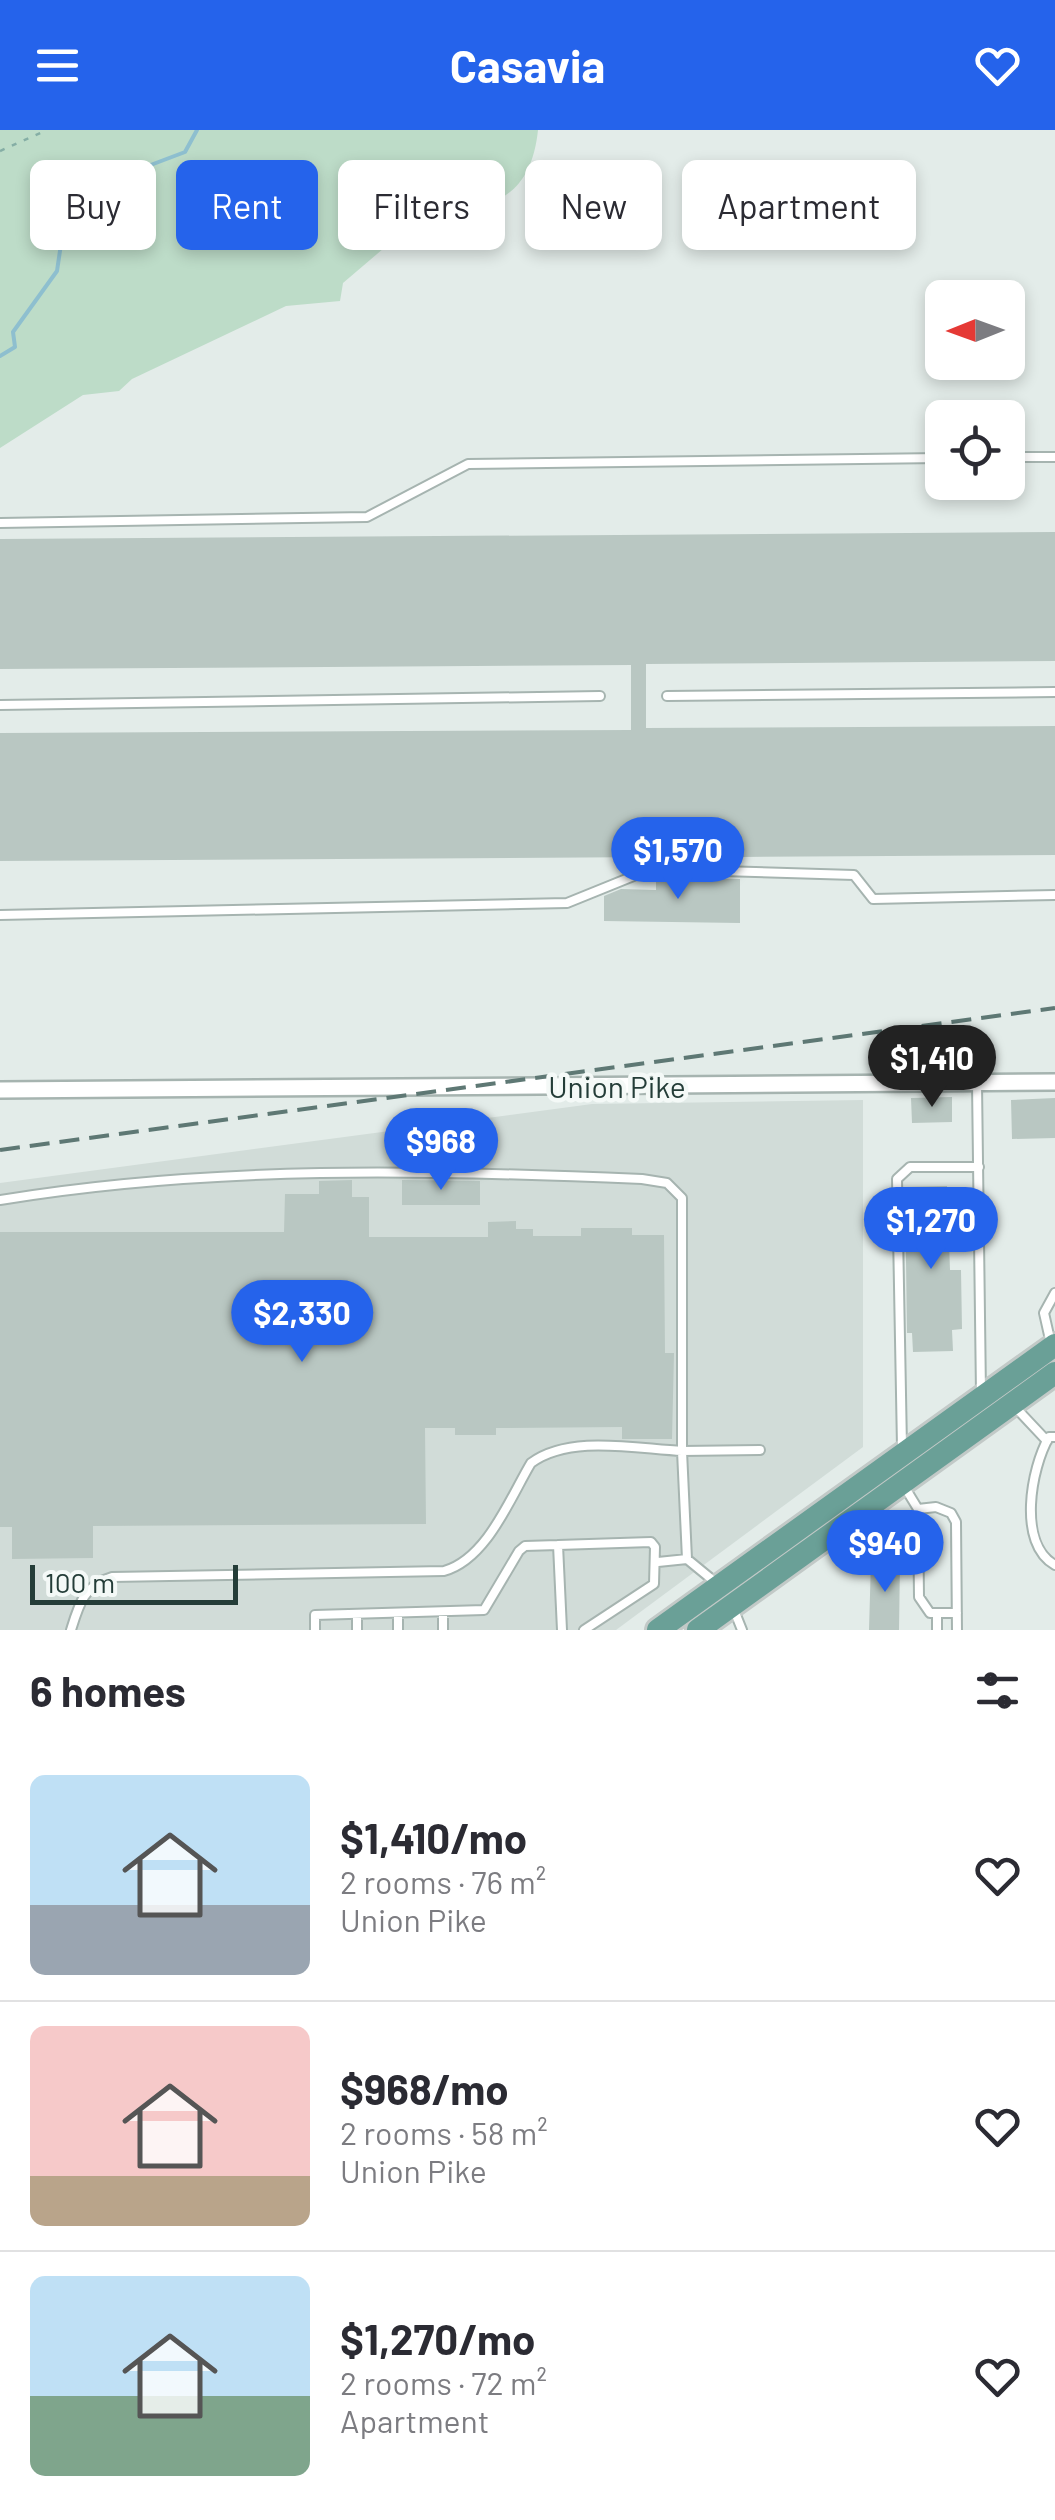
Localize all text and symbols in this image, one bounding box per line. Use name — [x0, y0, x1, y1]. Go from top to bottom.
icon: menu — [30, 38, 85, 93]
text: Casavia — [450, 38, 605, 92]
icon: heart — [970, 38, 1025, 93]
chip: Buy — [30, 160, 156, 250]
chip: Rent — [176, 160, 318, 250]
chip: Filters — [338, 160, 505, 250]
chip: New — [525, 160, 662, 250]
chip: Apartment — [682, 160, 916, 250]
north arrow — [925, 280, 1025, 380]
map controls — [925, 280, 1025, 500]
button: locate — [925, 400, 1025, 500]
pin: $1,570 — [597, 817, 759, 902]
text: $1,570 — [633, 830, 723, 868]
pin: $1,410 — [851, 1025, 1013, 1110]
text: $1,410 — [890, 1038, 974, 1076]
street label: Union Pike — [548, 1068, 686, 1104]
pin: $968 — [382, 1108, 500, 1193]
text: $968 — [406, 1121, 476, 1159]
pin: $1,270 — [850, 1187, 1012, 1272]
text: $1,270 — [886, 1200, 976, 1238]
pin: $2,330 — [221, 1280, 383, 1365]
text: $2,330 — [253, 1293, 351, 1331]
pin: $940 — [826, 1510, 944, 1595]
text: $940 — [849, 1523, 921, 1561]
scale bar — [30, 1560, 238, 1604]
text: 100 m — [45, 1565, 115, 1599]
icon: filters — [970, 1663, 1025, 1718]
text: 6 homes — [30, 1665, 186, 1715]
text: $1,410/mo — [340, 1812, 527, 1862]
icon: home — [110, 1815, 230, 1935]
icon: heart — [970, 1848, 1025, 1903]
text: 2 rooms · 76 m² — [340, 1862, 546, 1900]
text: Union Pike — [340, 1900, 487, 1938]
text: $968/mo — [340, 2063, 509, 2113]
icon: home — [110, 2066, 230, 2186]
icon: heart — [970, 2099, 1025, 2154]
text: 2 rooms · 58 m² — [340, 2113, 548, 2151]
text: Union Pike — [340, 2151, 487, 2189]
text: $1,270/mo — [340, 2313, 535, 2363]
icon: home — [110, 2316, 230, 2436]
icon: heart — [970, 2349, 1025, 2404]
text: 2 rooms · 72 m² — [340, 2363, 547, 2401]
text: Apartment — [340, 2401, 489, 2439]

